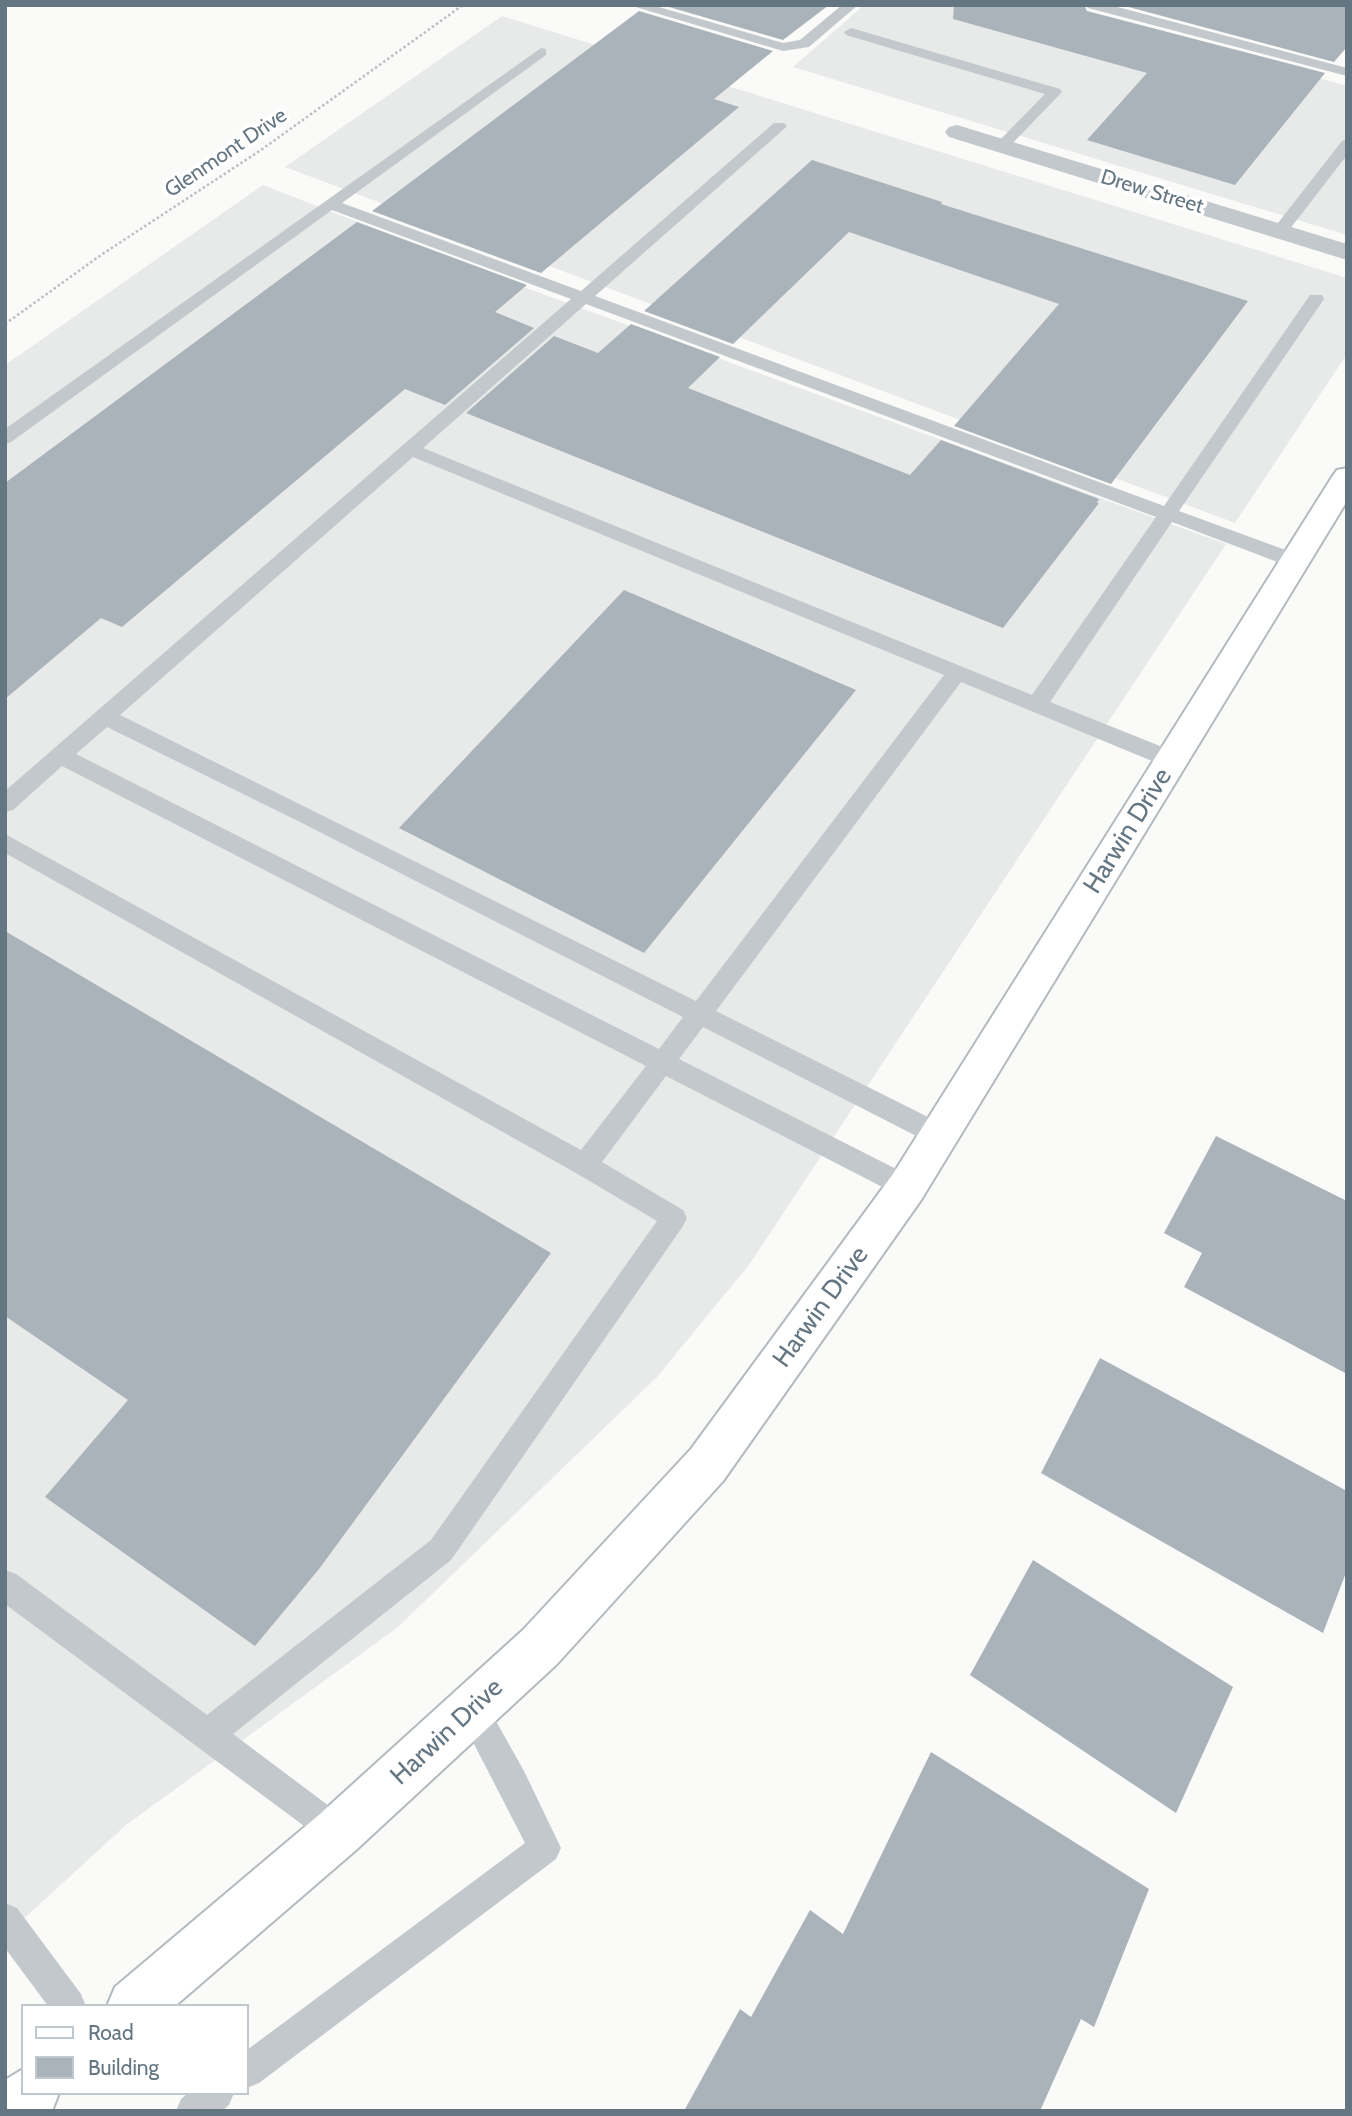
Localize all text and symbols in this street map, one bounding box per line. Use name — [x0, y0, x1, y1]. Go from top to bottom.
street label: Glenmont Drive — [160, 103, 292, 203]
street label: Drew Street — [1098, 164, 1206, 220]
street label: Harwin Drive — [1077, 763, 1179, 899]
street label: Harwin Drive — [767, 1240, 875, 1374]
street label: Harwin Drive — [384, 1672, 510, 1792]
legend — [21, 2004, 248, 2095]
text: Road — [88, 2020, 134, 2045]
text: Building — [88, 2055, 159, 2080]

